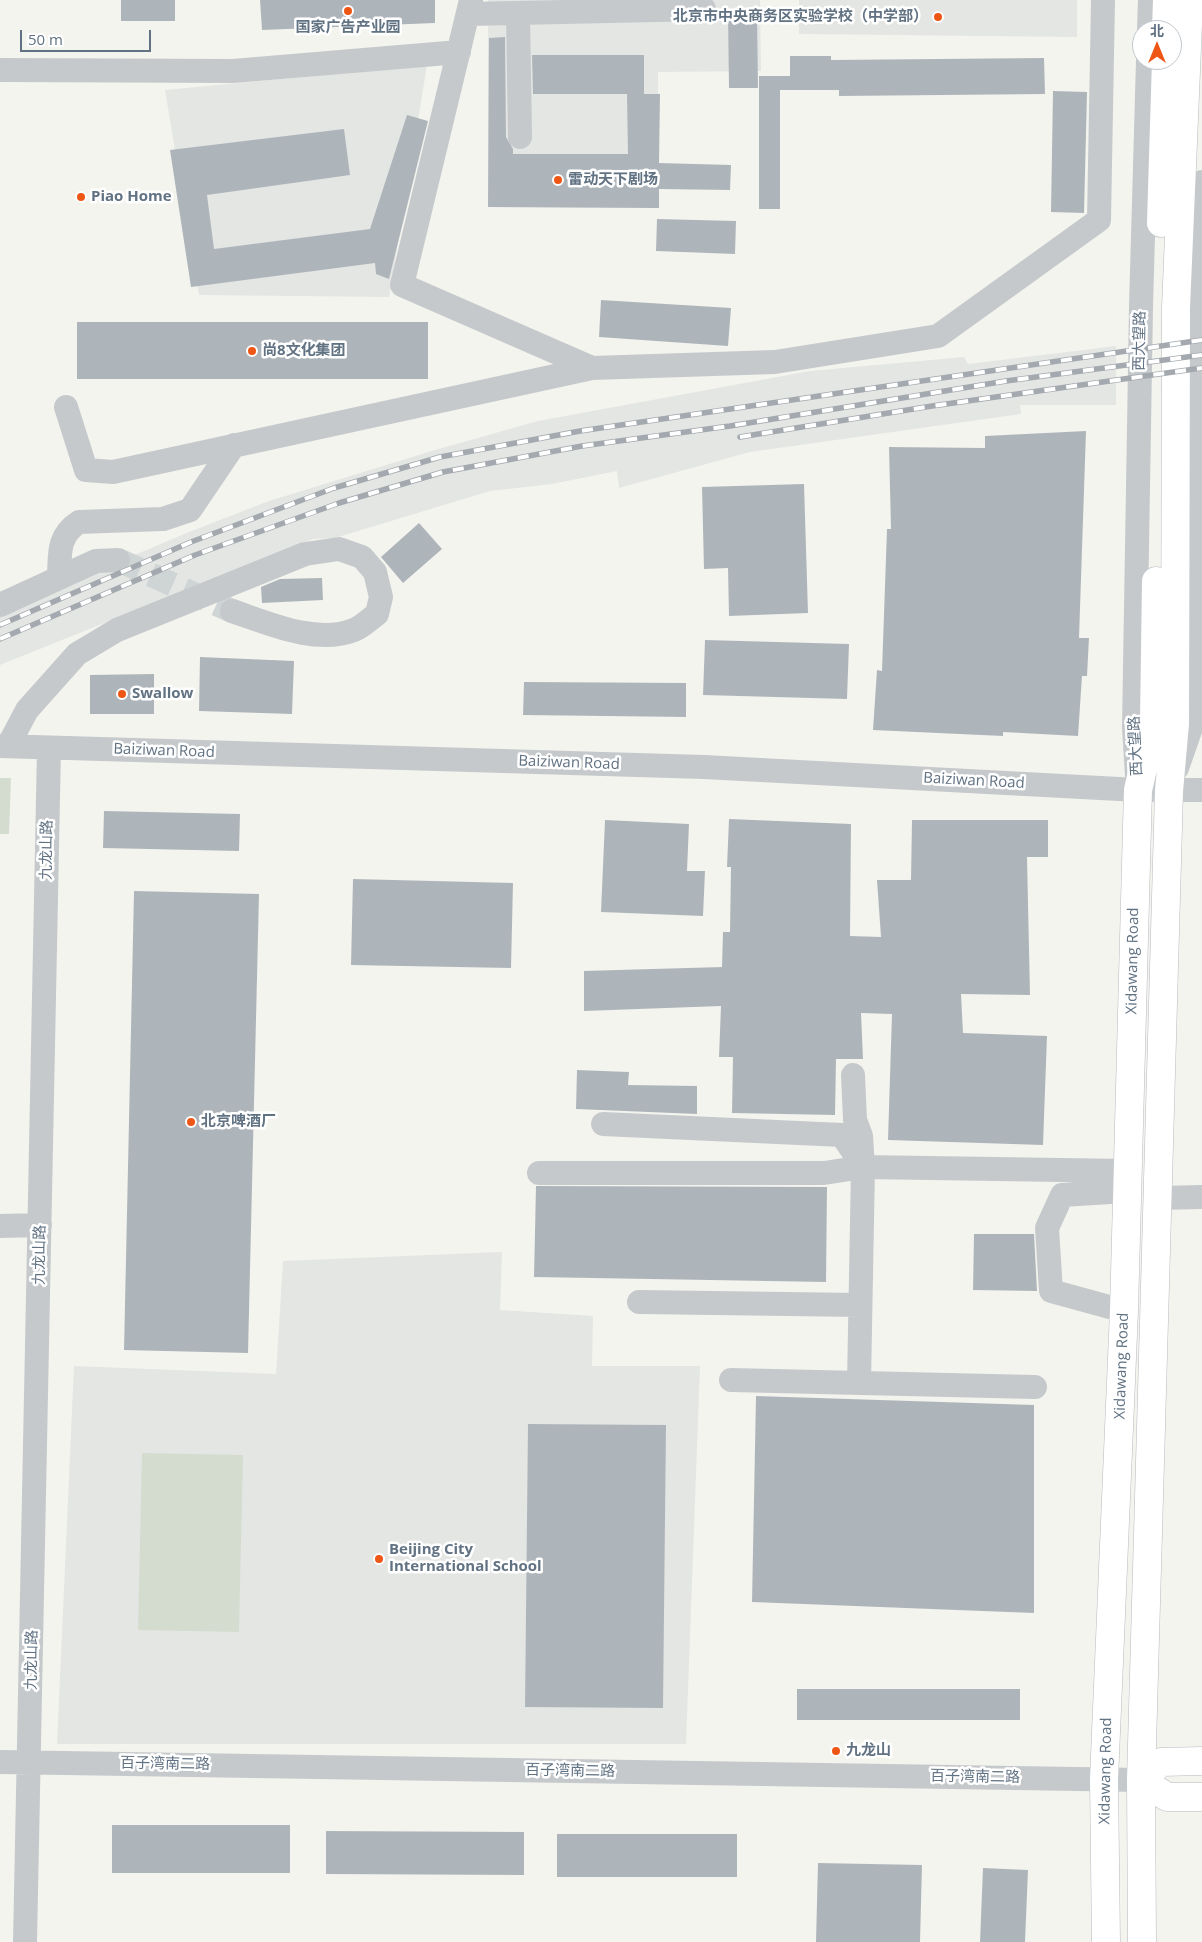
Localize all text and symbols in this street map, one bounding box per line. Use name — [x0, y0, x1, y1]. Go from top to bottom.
marker: 国家广告产业园 — [342, 5, 354, 17]
place label: 北京市中央商务区实验学校（中学部） — [673, 8, 928, 26]
marker: 北京市中央商务区实验学校（中学部） — [932, 11, 944, 23]
place label: 国家广告产业园 — [296, 19, 400, 37]
scale bar — [22, 20, 154, 52]
north arrow — [1132, 20, 1182, 70]
text: 北 — [1150, 21, 1164, 40]
text: 50 m — [28, 29, 63, 49]
place label: 雷动天下剧场 — [568, 171, 658, 189]
marker: 雷动天下剧场 — [552, 174, 564, 186]
place label: Piao Home — [91, 188, 172, 206]
marker: Piao Home — [75, 191, 87, 203]
street label: 西大望路 — [1130, 311, 1150, 371]
place label: 尚8文化集团 — [262, 342, 346, 360]
marker: 尚8文化集团 — [246, 345, 258, 357]
place label: Swallow — [132, 685, 193, 703]
marker: Swallow — [116, 688, 128, 700]
street label: 西大望路 — [1125, 716, 1147, 776]
street label: Baiziwan Road — [113, 740, 215, 762]
street label: Baiziwan Road — [518, 752, 620, 774]
street label: Baiziwan Road — [923, 769, 1025, 793]
street label: 九龙山路 — [37, 820, 57, 880]
street label: Xidawang Road — [1123, 907, 1143, 1015]
place label: 北京啤酒厂 — [201, 1113, 276, 1131]
marker: 北京啤酒厂 — [185, 1116, 197, 1128]
street label: 九龙山路 — [30, 1225, 50, 1285]
street label: Xidawang Road — [1111, 1312, 1133, 1420]
place label: Beijing City International School — [389, 1541, 542, 1576]
marker: Beijing City International School — [373, 1553, 385, 1565]
street label: 九龙山路 — [22, 1630, 42, 1690]
street label: Xidawang Road — [1096, 1717, 1116, 1825]
place label: 九龙山 — [846, 1742, 891, 1760]
marker: 九龙山 — [830, 1745, 842, 1757]
street label: 百子湾南二路 — [120, 1754, 210, 1774]
street label: 百子湾南二路 — [525, 1761, 615, 1781]
street label: 百子湾南二路 — [930, 1767, 1020, 1787]

